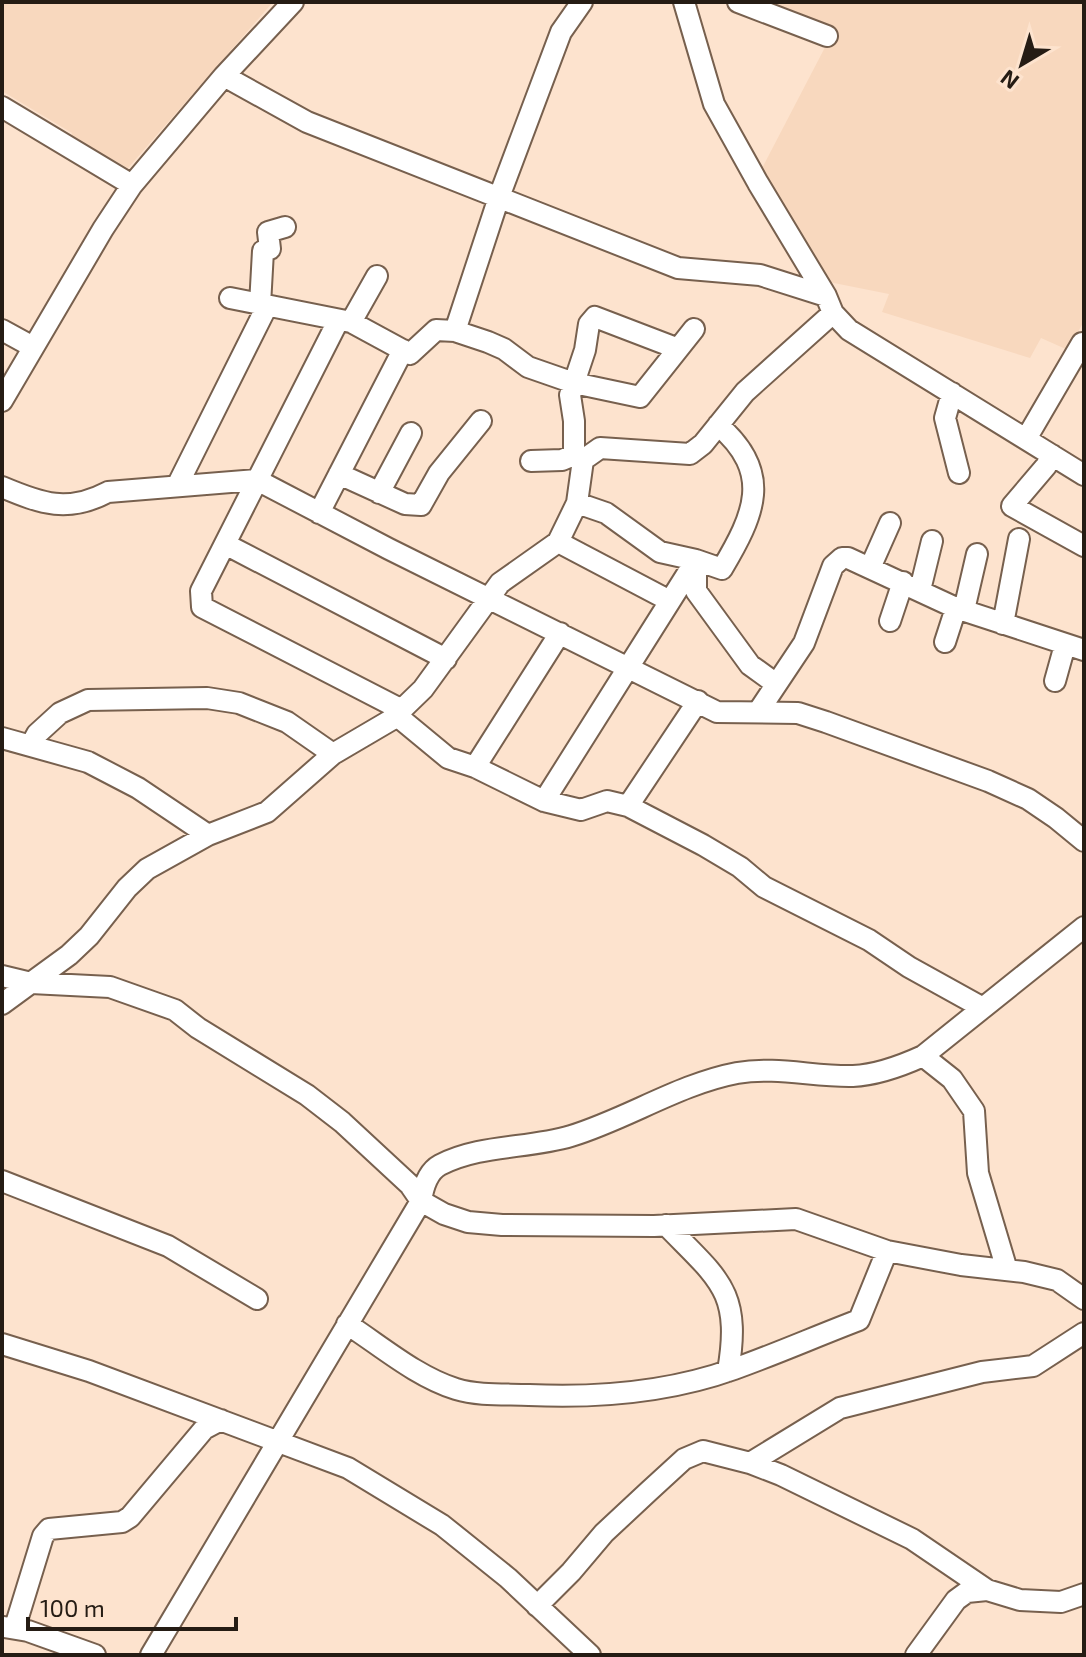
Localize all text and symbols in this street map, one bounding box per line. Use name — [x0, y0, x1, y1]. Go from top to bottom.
north arrow — [982, 24, 1062, 104]
text: N — [995, 65, 1023, 96]
scale bar — [28, 1581, 236, 1631]
text: 100 m — [40, 1593, 105, 1622]

